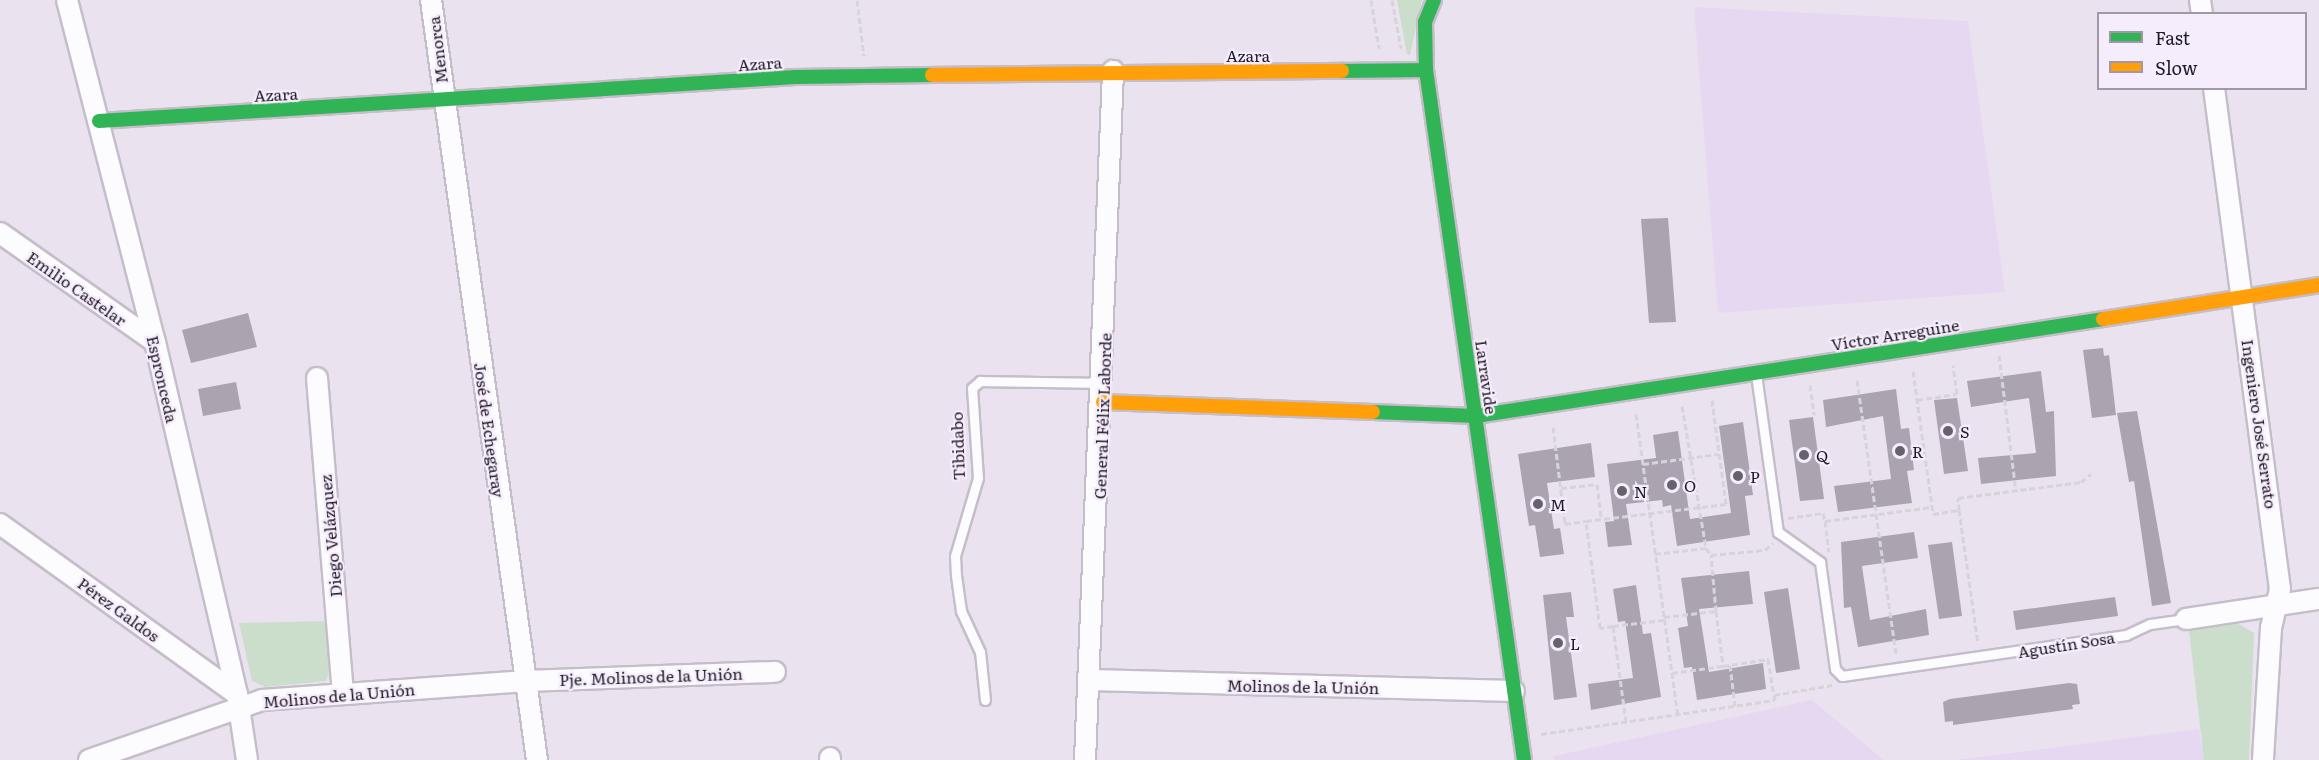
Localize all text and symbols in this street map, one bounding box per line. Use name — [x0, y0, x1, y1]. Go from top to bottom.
legend — [2097, 12, 2307, 90]
street label: Menorca — [423, 15, 451, 85]
text: Fast — [2155, 24, 2190, 51]
street label: Azara — [1226, 45, 1270, 65]
street label: Azara — [737, 52, 783, 74]
text: Slow — [2155, 54, 2197, 81]
street label: Azara — [253, 83, 299, 105]
street label: Emilio Castelar — [24, 247, 130, 329]
street label: Víctor Arreguine — [1830, 314, 1960, 354]
street label: General Félix Laborde — [1090, 333, 1114, 499]
street label: Espronceda — [144, 334, 182, 424]
street label: Ingeniero José Serrato — [2239, 338, 2281, 510]
street label: Larravide — [1472, 339, 1502, 415]
street label: José de Echegaray — [471, 361, 509, 499]
street label: Tibidabo — [946, 411, 968, 481]
place label: S — [1960, 421, 1970, 441]
marker: S — [1941, 424, 1955, 438]
place label: R — [1912, 441, 1924, 461]
marker: R — [1893, 444, 1907, 458]
place label: Q — [1816, 445, 1828, 465]
marker: Q — [1797, 448, 1811, 462]
place label: P — [1750, 466, 1760, 486]
marker: P — [1731, 469, 1745, 483]
street label: Diego Velázquez — [315, 474, 345, 598]
place label: O — [1684, 475, 1696, 495]
marker: O — [1665, 478, 1679, 492]
place label: N — [1634, 481, 1647, 501]
marker: N — [1615, 484, 1629, 498]
place label: M — [1550, 494, 1566, 514]
marker: M — [1531, 497, 1545, 511]
street label: Pérez Galdos — [74, 573, 164, 645]
street label: Agustín Sosa — [2016, 627, 2116, 661]
place label: L — [1570, 633, 1580, 653]
marker: L — [1551, 636, 1565, 650]
street label: Pje. Molinos de la Unión — [559, 663, 743, 689]
street label: Molinos de la Unión — [1227, 675, 1379, 697]
street label: Molinos de la Unión — [262, 679, 416, 711]

